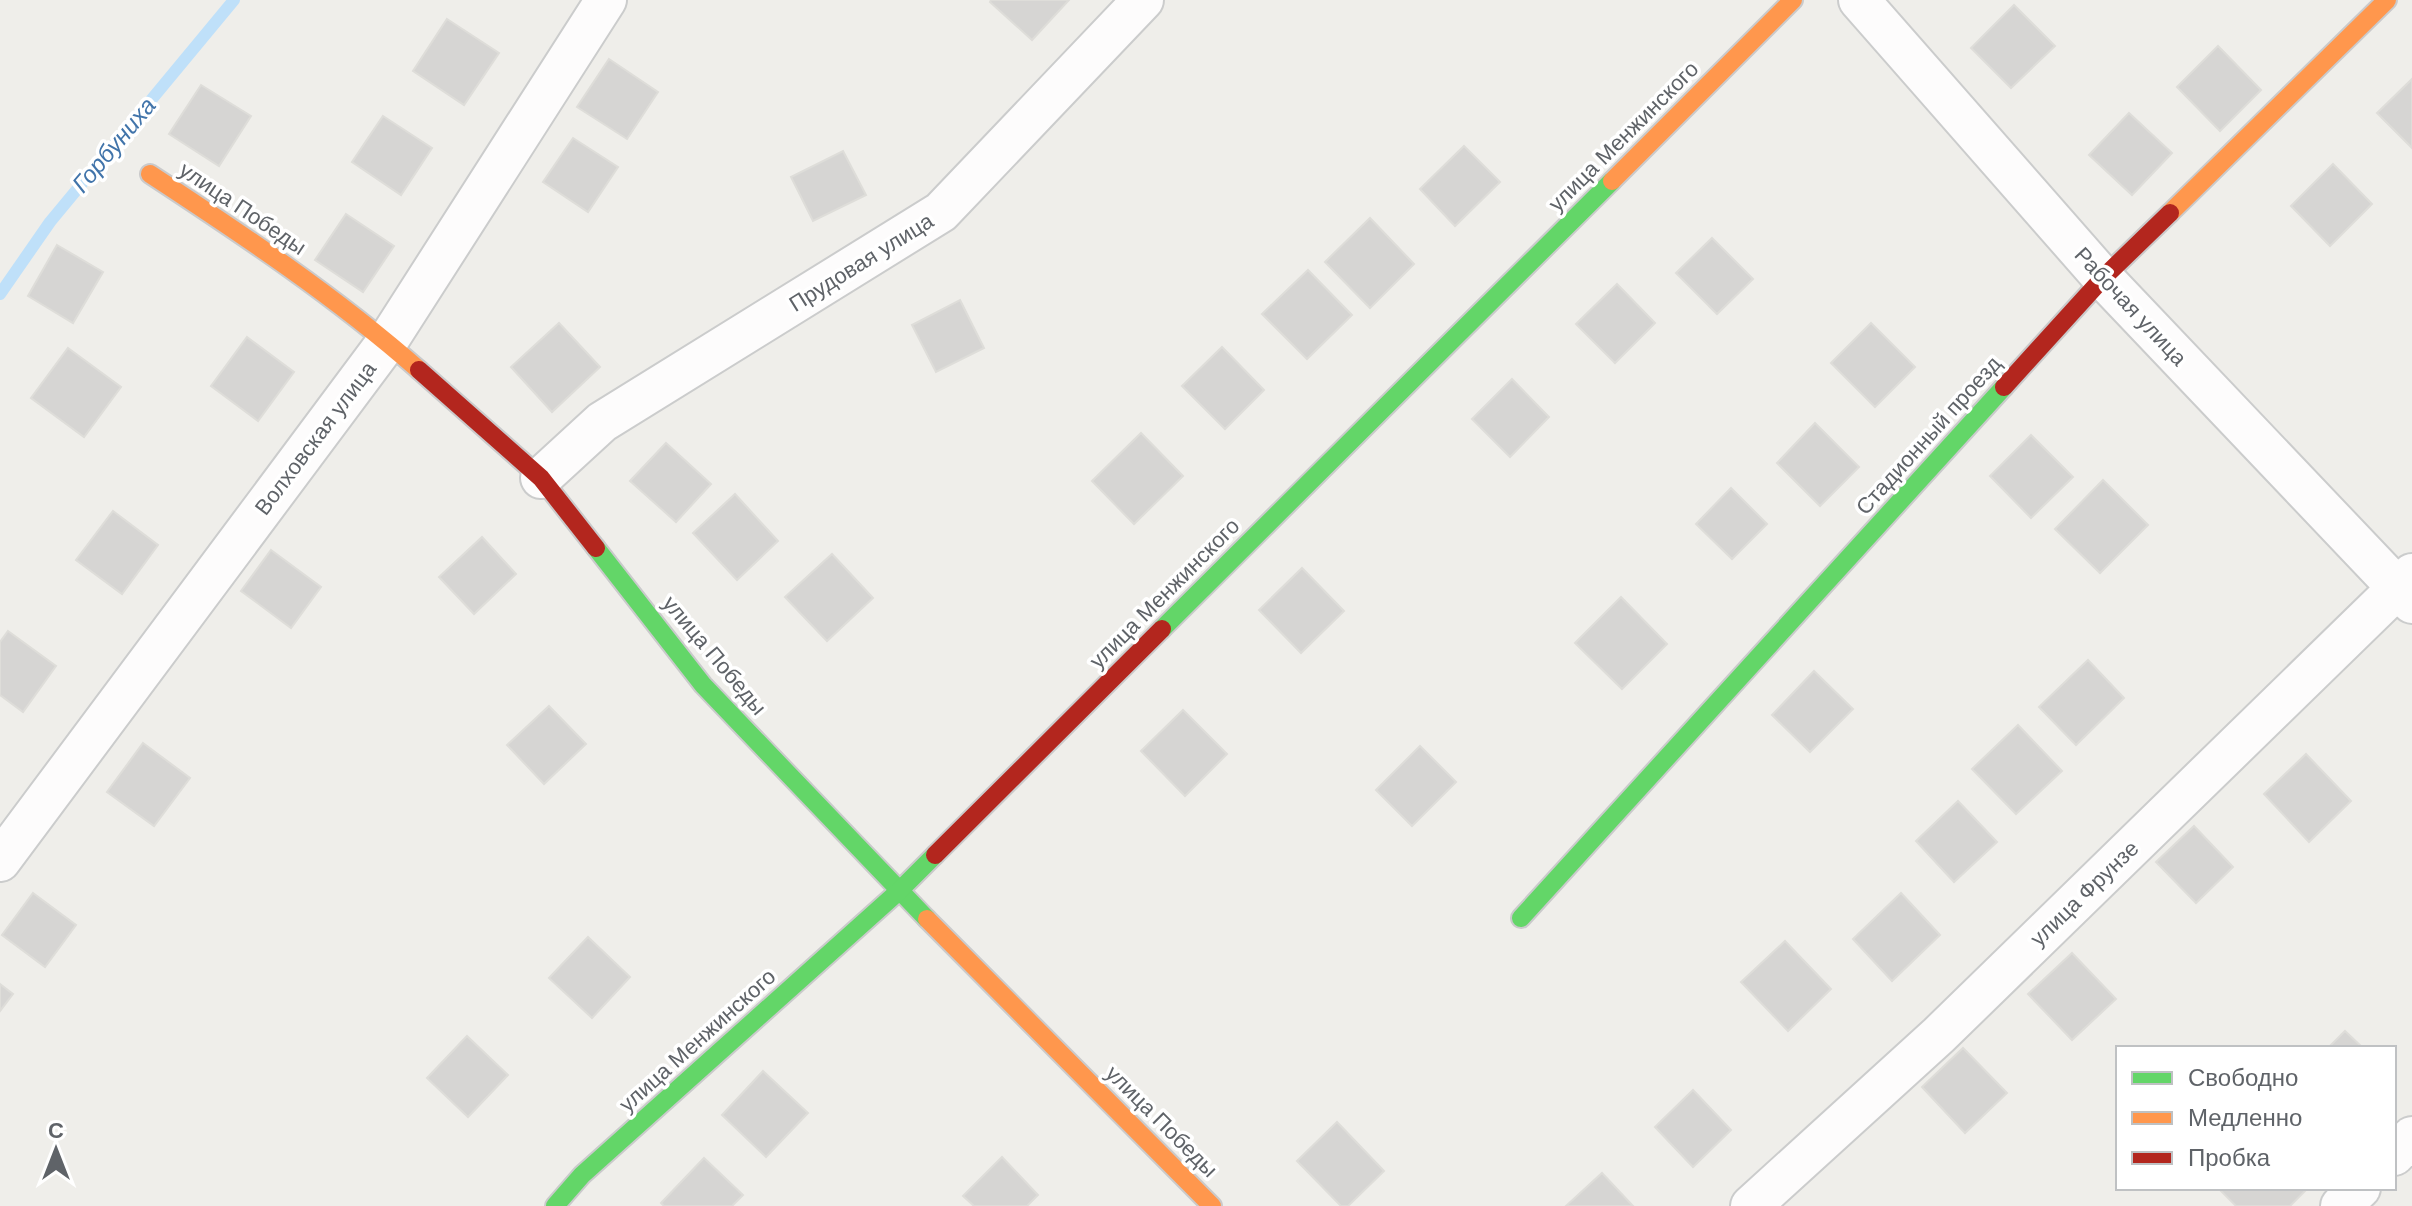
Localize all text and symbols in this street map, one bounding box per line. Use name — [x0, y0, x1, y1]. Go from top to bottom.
street label: улица Менжинского — [1542, 55, 1705, 218]
water label: Горбуниха — [65, 91, 162, 199]
street label: улица Победы — [174, 155, 312, 262]
street label: Прудовая улица — [784, 206, 940, 318]
street label: Рабочая улица — [2068, 241, 2194, 373]
street label: Стадионный проезд — [1849, 350, 2008, 521]
street label: Волховская улица — [248, 355, 383, 521]
street label: улица Менжинского — [1083, 512, 1246, 675]
street label: улица Победы — [656, 590, 773, 721]
street label: улица Фрунзе — [2024, 834, 2145, 953]
street label: улица Менжинского — [613, 962, 782, 1119]
legend — [2116, 1046, 2396, 1190]
street label: улица Победы — [1099, 1059, 1224, 1184]
text: Свободно — [2188, 1062, 2298, 1093]
text: Медленно — [2188, 1102, 2302, 1133]
north arrow — [16, 1110, 96, 1190]
text: С — [48, 1116, 64, 1145]
text: Пробка — [2188, 1142, 2271, 1173]

